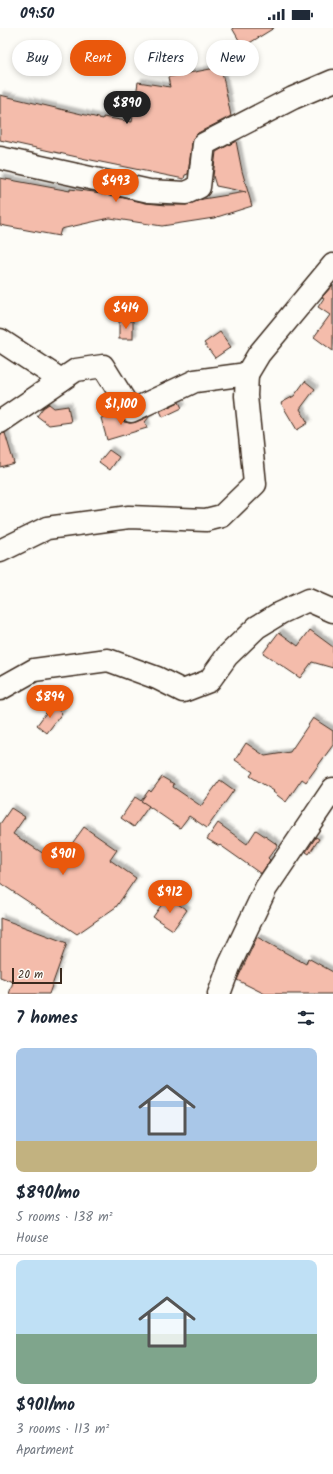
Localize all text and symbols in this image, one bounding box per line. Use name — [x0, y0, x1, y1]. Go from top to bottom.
text: 09:50 — [20, 2, 54, 26]
chip: Buy — [12, 40, 62, 76]
chip: Rent — [70, 40, 126, 76]
chip: Filters — [134, 40, 198, 76]
chip: New — [206, 40, 259, 76]
pin: $890 — [103, 91, 151, 125]
text: $890 — [113, 93, 141, 114]
pin: $493 — [92, 169, 140, 203]
text: $493 — [102, 171, 130, 192]
pin: $414 — [102, 296, 150, 330]
text: $414 — [113, 298, 139, 319]
pin: $1,100 — [88, 392, 154, 426]
text: $1,100 — [105, 394, 137, 415]
pin: $894 — [26, 685, 74, 719]
text: $894 — [35, 687, 65, 708]
pin: $901 — [39, 842, 87, 876]
text: $901 — [51, 844, 75, 865]
pin: $912 — [146, 880, 194, 914]
text: $912 — [157, 882, 183, 903]
scale bar — [12, 966, 62, 985]
text: 20 m — [18, 966, 43, 984]
text: 7 homes — [16, 1005, 78, 1032]
icon: filters — [295, 1007, 317, 1029]
icon: home — [131, 1074, 203, 1146]
text: $890/mo — [16, 1180, 80, 1207]
text: 5 rooms · 138 m² — [16, 1207, 113, 1228]
text: House — [16, 1228, 48, 1249]
icon: home — [131, 1286, 203, 1358]
text: $901/mo — [16, 1392, 75, 1419]
text: 3 rooms · 113 m² — [16, 1419, 109, 1440]
text: Apartment — [16, 1440, 74, 1461]

